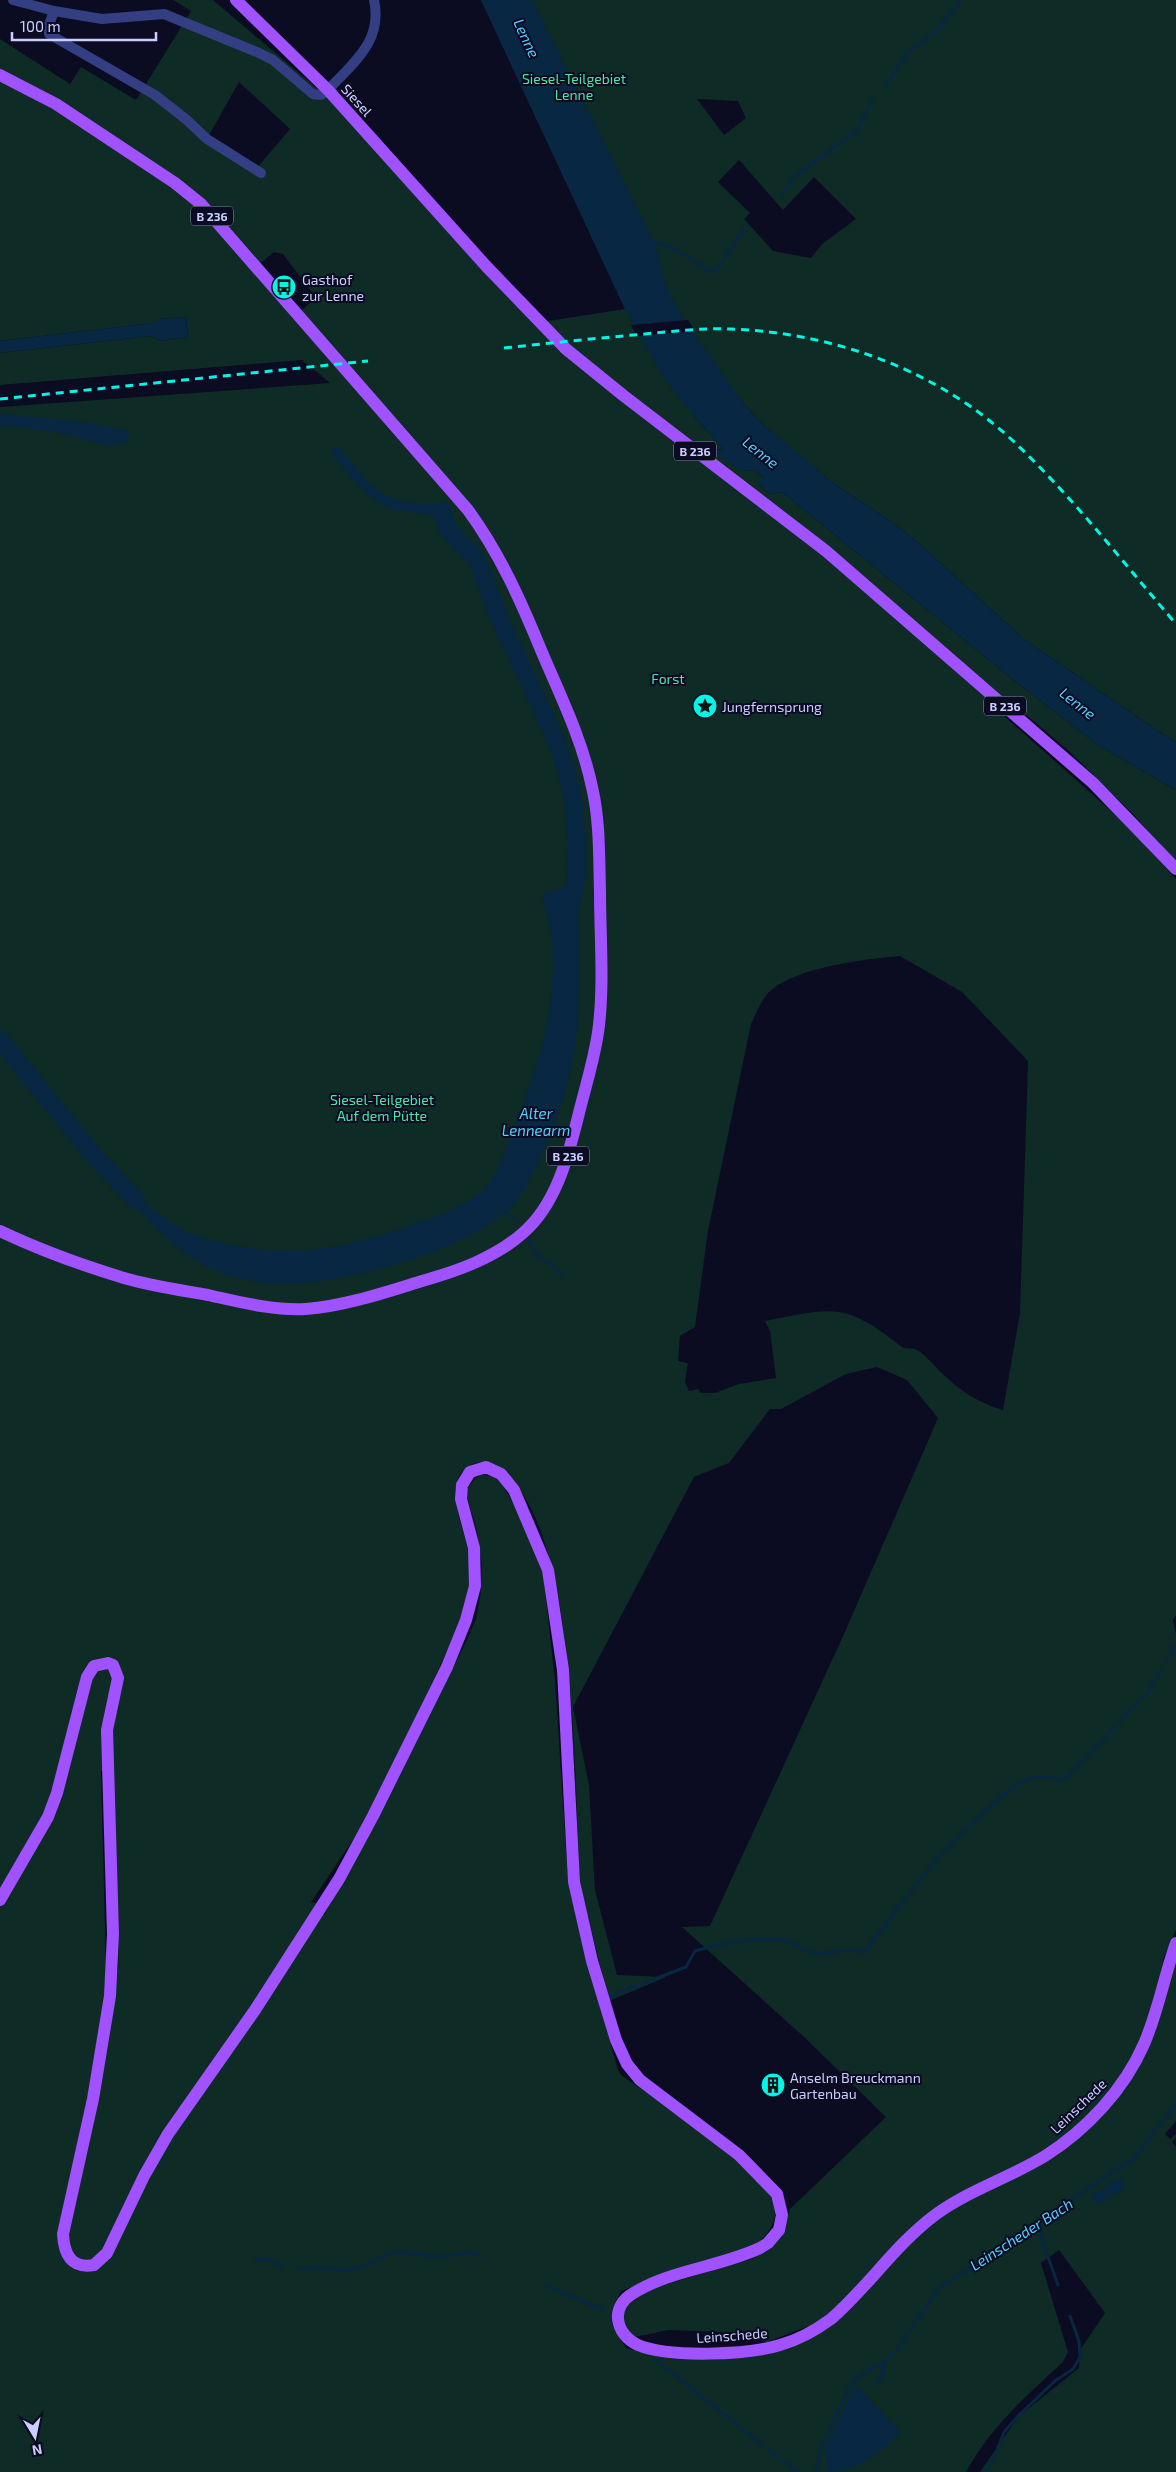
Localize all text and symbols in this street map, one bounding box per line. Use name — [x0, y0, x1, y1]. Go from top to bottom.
scale bar — [12, 10, 156, 42]
water label: Lenne — [510, 16, 544, 60]
text: 100 m — [20, 17, 61, 35]
park label: Siesel-Teilgebiet Lenne — [522, 70, 626, 103]
street label: Siesel — [338, 80, 376, 120]
road number: B 236 — [191, 207, 233, 226]
place label: Gasthof zur Lenne — [302, 271, 364, 304]
bus stop icon: Gasthof zur Lenne — [271, 274, 297, 300]
water label: Lenne — [739, 432, 783, 472]
road number: B 236 — [674, 442, 716, 461]
park label: Forst — [651, 670, 685, 687]
water label: Lenne — [1056, 683, 1100, 723]
place icon: Jungfernsprung — [692, 693, 718, 719]
road number: B 236 — [984, 696, 1026, 716]
place label: Jungfernsprung — [722, 698, 822, 715]
park label: Siesel-Teilgebiet Auf dem Pütte — [330, 1091, 434, 1124]
water label: Alter Lennearm — [502, 1104, 570, 1139]
road number: B 236 — [547, 1146, 589, 1166]
place label: Anselm Breuckmann Gartenbau — [790, 2069, 921, 2102]
building icon: Anselm Breuckmann Gartenbau — [760, 2072, 786, 2098]
street label: Leinschede — [1046, 2075, 1110, 2137]
water label: Leinscheder Bach — [966, 2194, 1076, 2274]
street label: Leinschede — [696, 2324, 768, 2346]
north arrow — [10, 2412, 60, 2462]
text: N — [31, 2441, 44, 2460]

